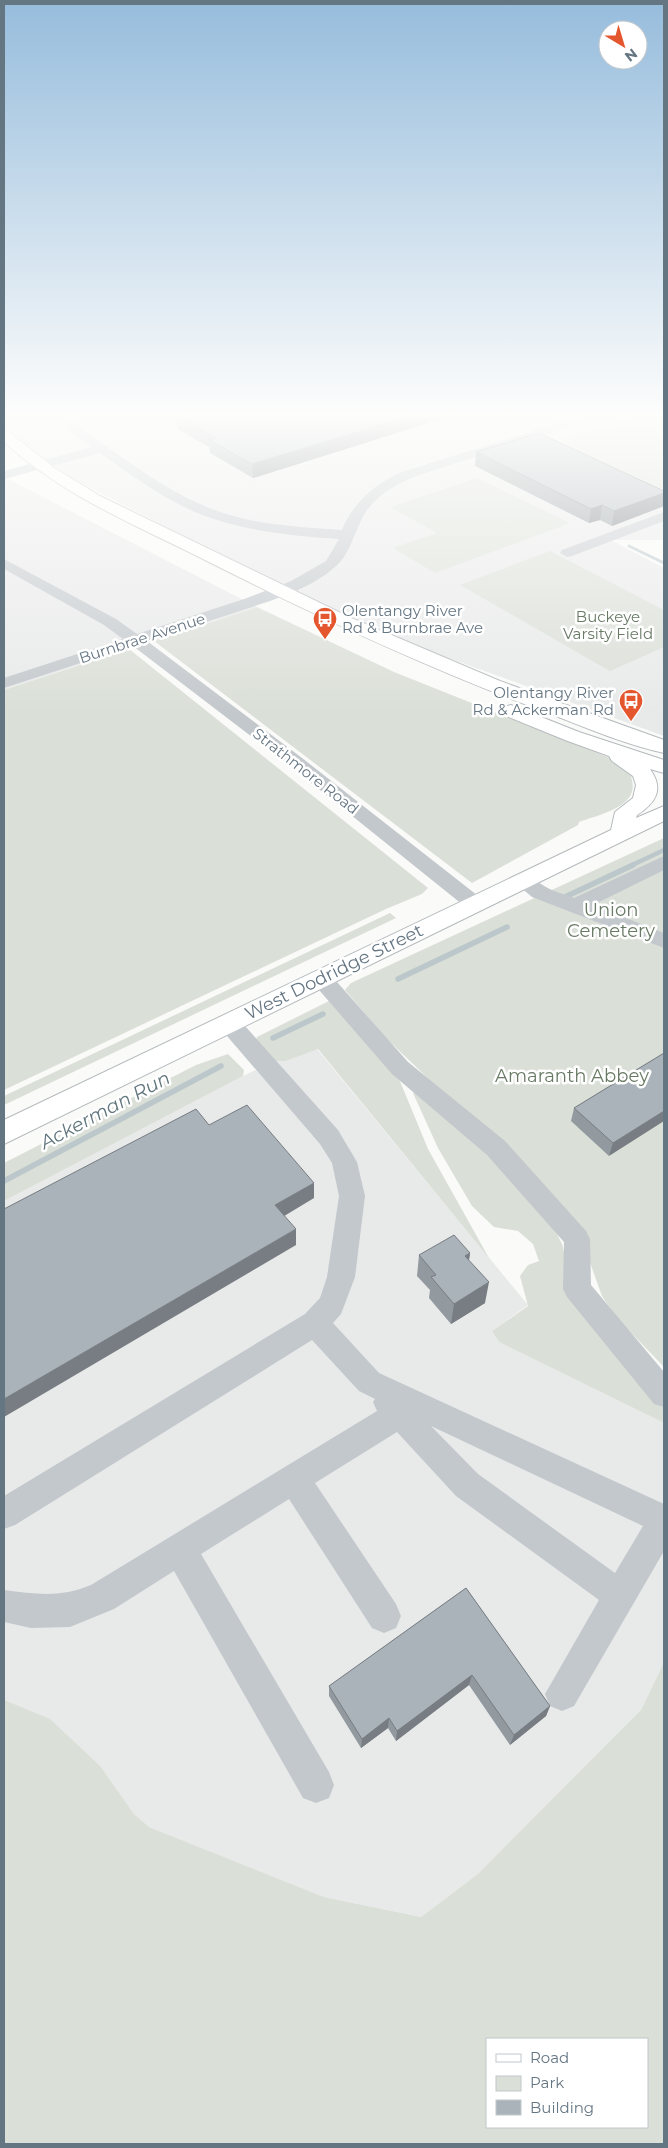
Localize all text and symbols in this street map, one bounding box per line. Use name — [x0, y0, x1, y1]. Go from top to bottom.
north arrow — [598, 20, 648, 70]
text: N — [621, 45, 641, 66]
place label: Olentangy River Rd & Burnbrae Ave — [342, 601, 483, 637]
bus stop icon: Olentangy River Rd & Burnbrae Ave — [312, 606, 338, 640]
park label: Buckeye Varsity Field — [563, 607, 653, 643]
street label: Burnbrae Avenue — [77, 609, 207, 667]
place label: Olentangy River Rd & Ackerman Rd — [473, 683, 614, 719]
bus stop icon: Olentangy River Rd & Ackerman Rd — [618, 688, 644, 722]
street label: Strathmore Road — [249, 724, 363, 818]
park label: Union Cemetery — [567, 899, 655, 942]
street label: West Dodridge Street — [241, 919, 427, 1025]
park label: Amaranth Abbey — [495, 1065, 649, 1087]
water label: Ackerman Run — [35, 1066, 174, 1154]
legend — [486, 2038, 648, 2128]
text: Road — [530, 2048, 569, 2067]
text: Park — [530, 2073, 564, 2092]
text: Building — [530, 2098, 594, 2117]

